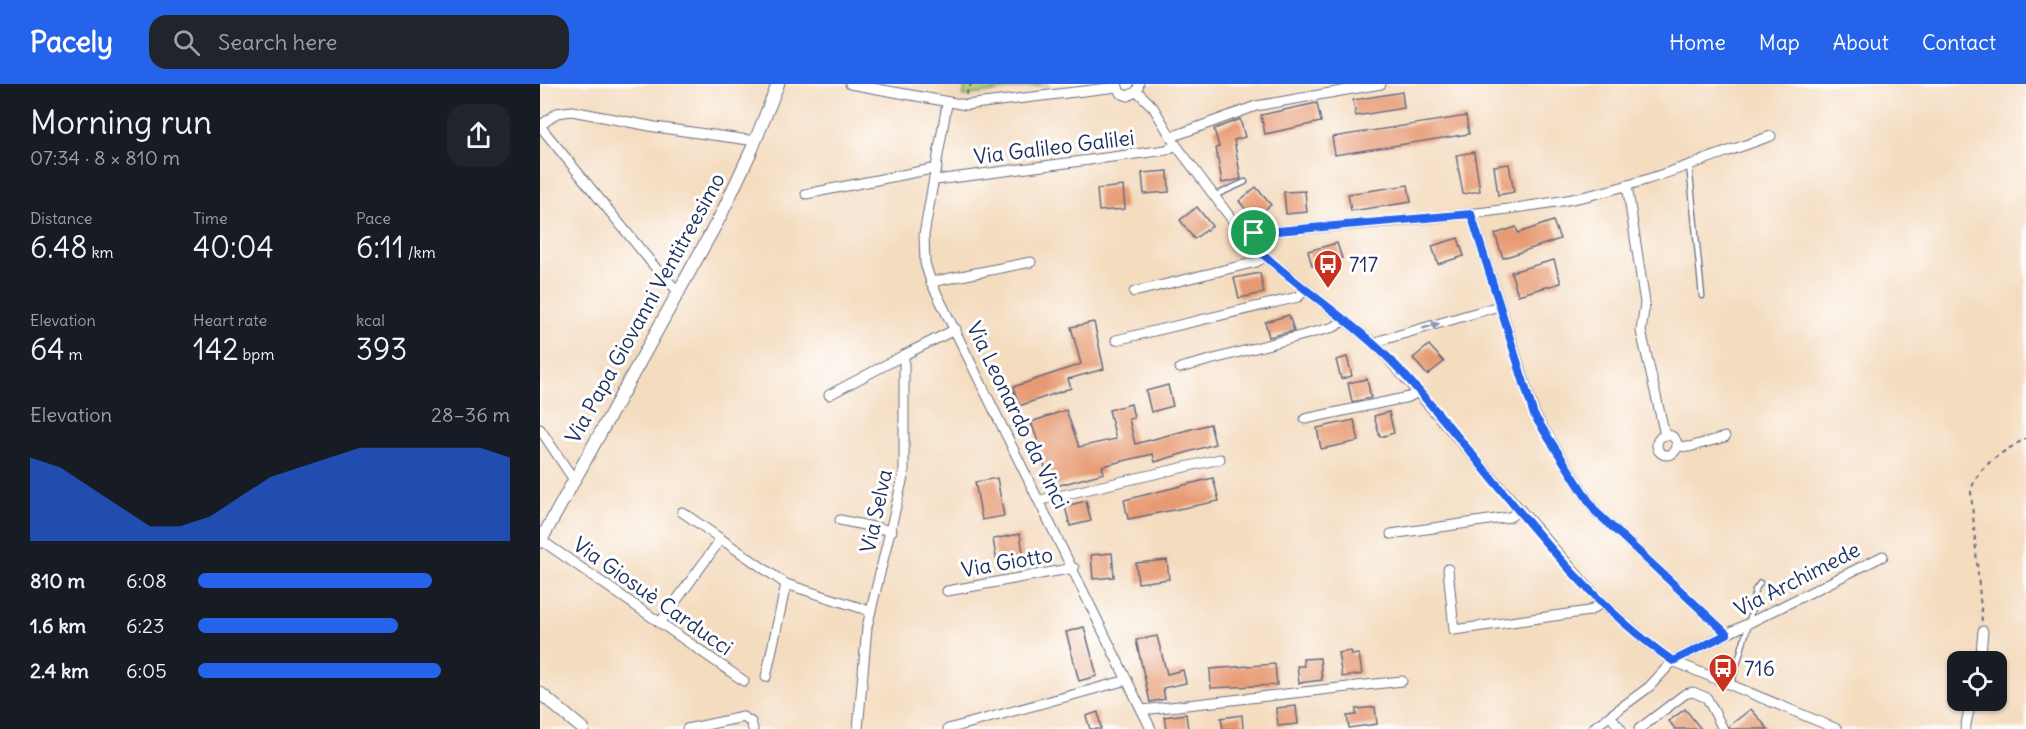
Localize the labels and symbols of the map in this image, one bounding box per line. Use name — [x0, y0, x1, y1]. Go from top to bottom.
street label: Via Galileo Galilei — [972, 124, 1136, 170]
street label: Via Papa Giovanni Ventitreesimo — [559, 168, 731, 448]
pin — [1228, 207, 1279, 258]
bus stop icon: 717 — [1312, 248, 1344, 290]
place label: 717 — [1349, 251, 1378, 278]
street label: Via Leonardo da Vinci — [961, 317, 1075, 513]
one-way arrow — [1422, 321, 1440, 330]
street label: Via Selva — [854, 467, 898, 555]
street label: Via Giosuè Carducci — [568, 531, 738, 661]
street label: Via Archimede — [1730, 536, 1864, 622]
street label: Via Giotto — [959, 541, 1055, 583]
bus stop icon: 716 — [1707, 652, 1739, 694]
place label: 716 — [1744, 655, 1775, 682]

